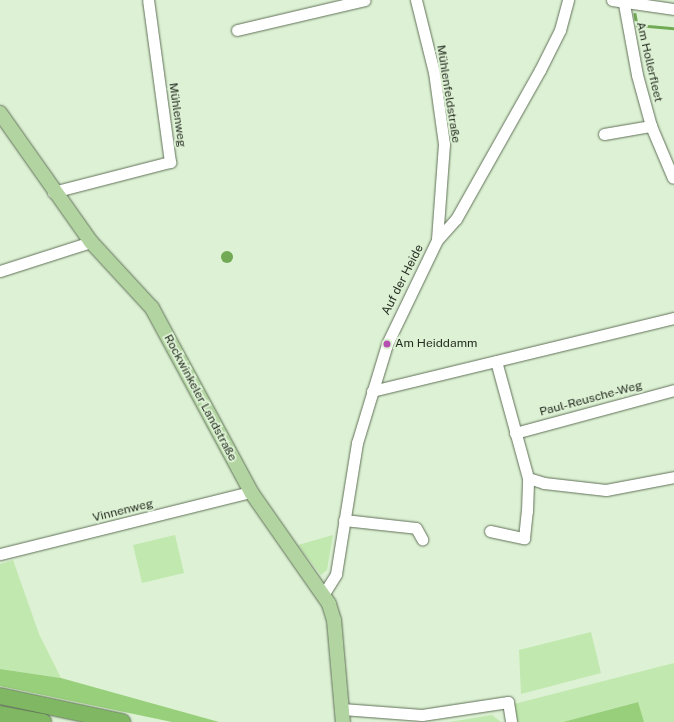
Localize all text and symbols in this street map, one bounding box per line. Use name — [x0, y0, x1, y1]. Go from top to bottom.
street label: Am Hollerfleet — [633, 20, 665, 104]
street label: Mühlenfeldstraße — [433, 44, 463, 144]
street label: Mühlenweg — [165, 82, 189, 148]
street label: Auf der Heide — [379, 242, 427, 318]
street label: Rockwinkeler Landstraße — [160, 332, 240, 464]
place label: Am Heiddamm — [395, 337, 477, 351]
marker: Am Heiddamm — [382, 339, 392, 349]
street label: Paul-Reusche-Weg — [538, 378, 644, 420]
street label: Vinnenweg — [91, 497, 155, 525]

